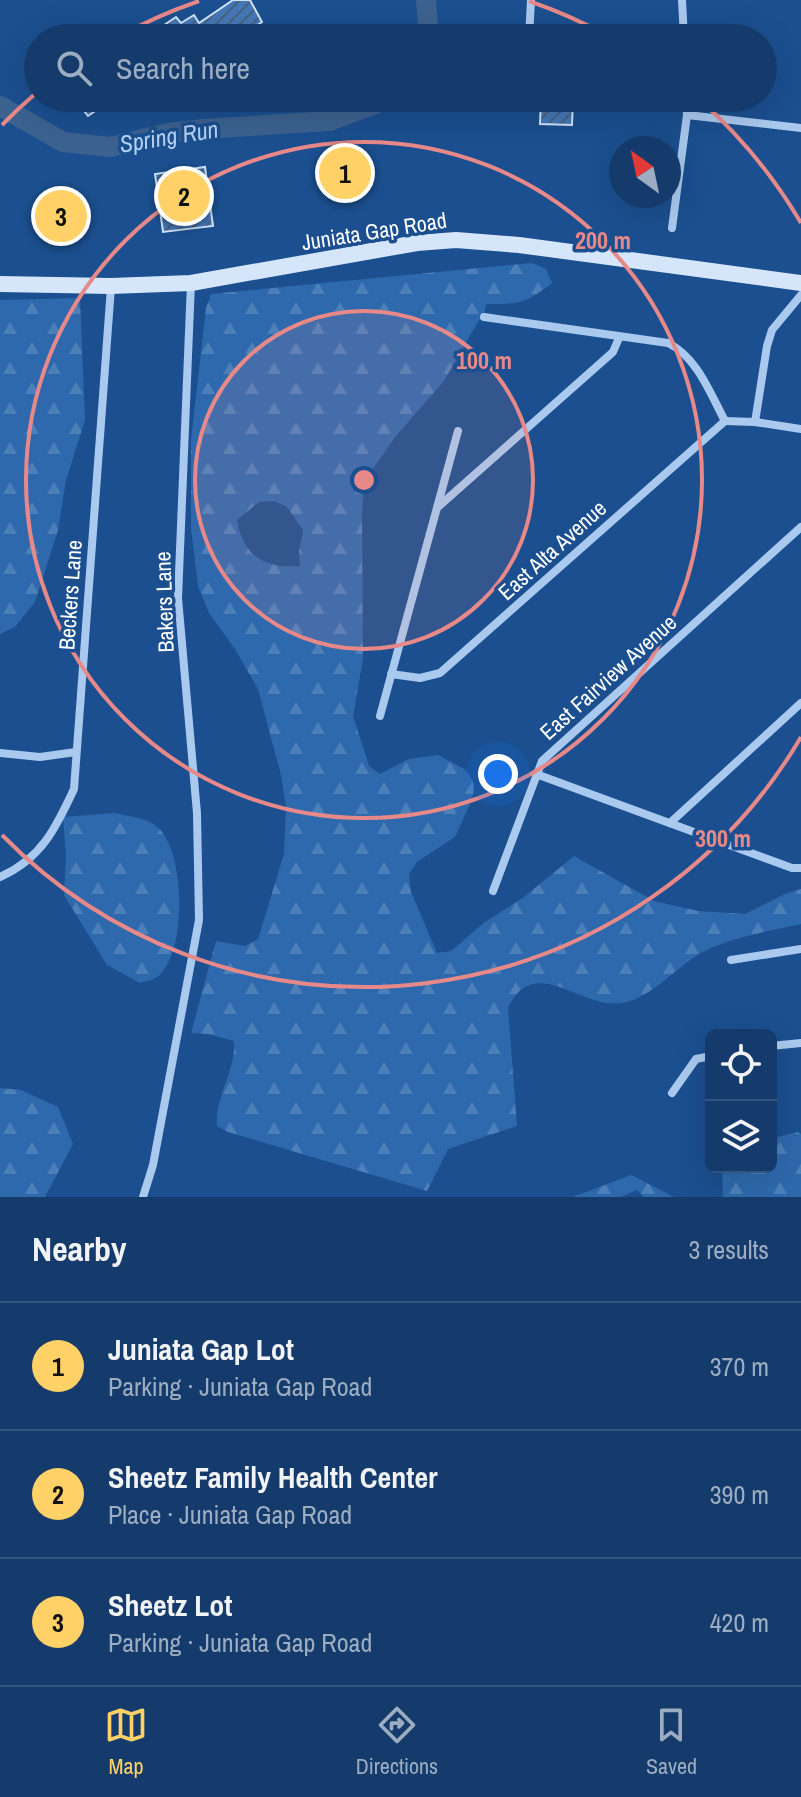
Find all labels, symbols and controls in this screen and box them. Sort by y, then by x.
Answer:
search box [24,24,777,112]
icon: search [52,46,96,90]
text: Search here [116,48,250,88]
water label: Spring Run [117,112,221,160]
north arrow [609,136,681,208]
pin: 1 [319,143,371,203]
pin: 2 [158,166,210,226]
pin: 3 [35,186,87,246]
street label: Juniata Gap Road [299,205,449,257]
text: 200 m [575,224,631,256]
text: 100 m [456,344,512,376]
centre of rings [350,466,378,494]
street label: East Alta Avenue [491,493,613,607]
street label: Beckers Lane [51,539,89,651]
street label: Bakers Lane [147,551,181,653]
street label: East Fairview Avenue [533,608,683,746]
your location [478,754,518,794]
text: 300 m [695,822,751,854]
map controls [705,1029,777,1173]
button: locate [705,1029,777,1101]
button: layers [705,1101,777,1173]
text: Nearby [32,1226,127,1272]
text: 3 results [688,1232,769,1267]
text: Juniata Gap Lot [108,1329,294,1369]
text: 1 [52,1349,64,1384]
text: 370 m [710,1349,769,1384]
text: Parking · Juniata Gap Road [108,1369,372,1404]
text: Sheetz Family Health Center [108,1457,438,1497]
text: 2 [52,1477,64,1512]
text: 390 m [710,1477,769,1512]
text: Place · Juniata Gap Road [108,1497,352,1532]
text: Sheetz Lot [108,1585,232,1625]
text: 3 [52,1605,64,1640]
text: 420 m [710,1605,769,1640]
text: Parking · Juniata Gap Road [108,1625,372,1660]
tab: Map [104,1703,148,1781]
tab: Directions [356,1703,438,1781]
tab: Saved [646,1703,697,1781]

